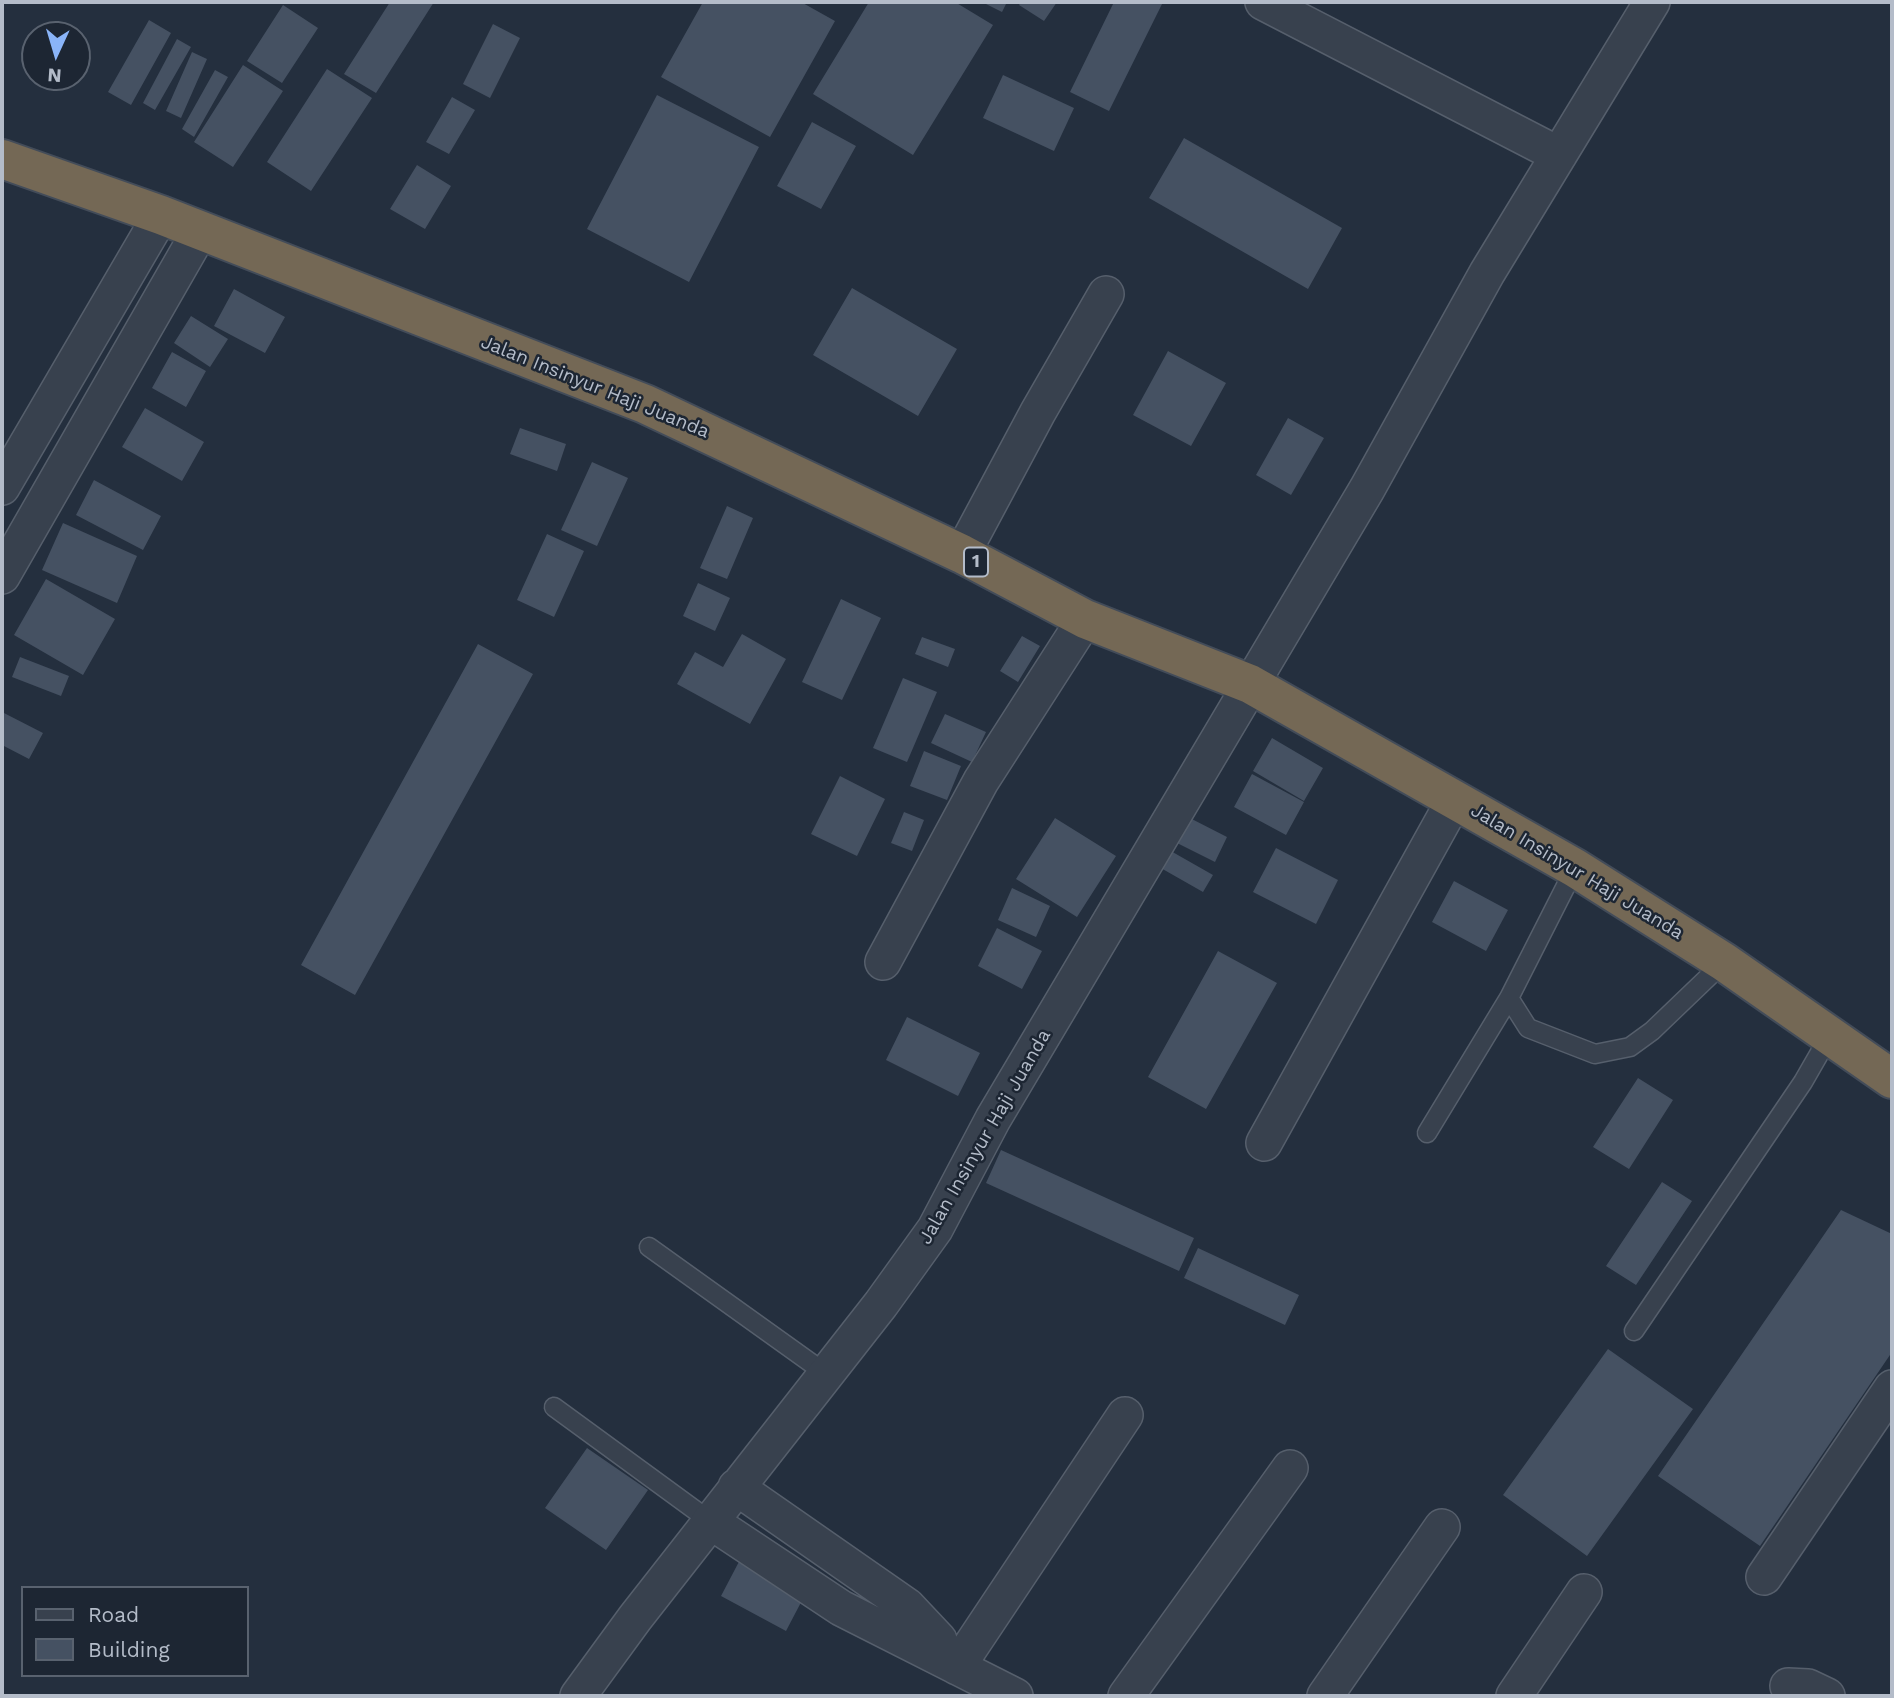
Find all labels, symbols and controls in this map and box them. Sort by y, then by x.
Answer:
north arrow [21,21,91,91]
text: N [47,63,62,87]
street label: Jalan Insinyur Haji Juanda [477,331,713,443]
road number: 1 [964,548,988,576]
street label: Jalan Insinyur Haji Juanda [1466,799,1688,945]
street label: Jalan Insinyur Haji Juanda [914,1026,1056,1248]
legend [21,1586,248,1677]
text: Road [88,1602,139,1627]
text: Building [88,1637,170,1662]

